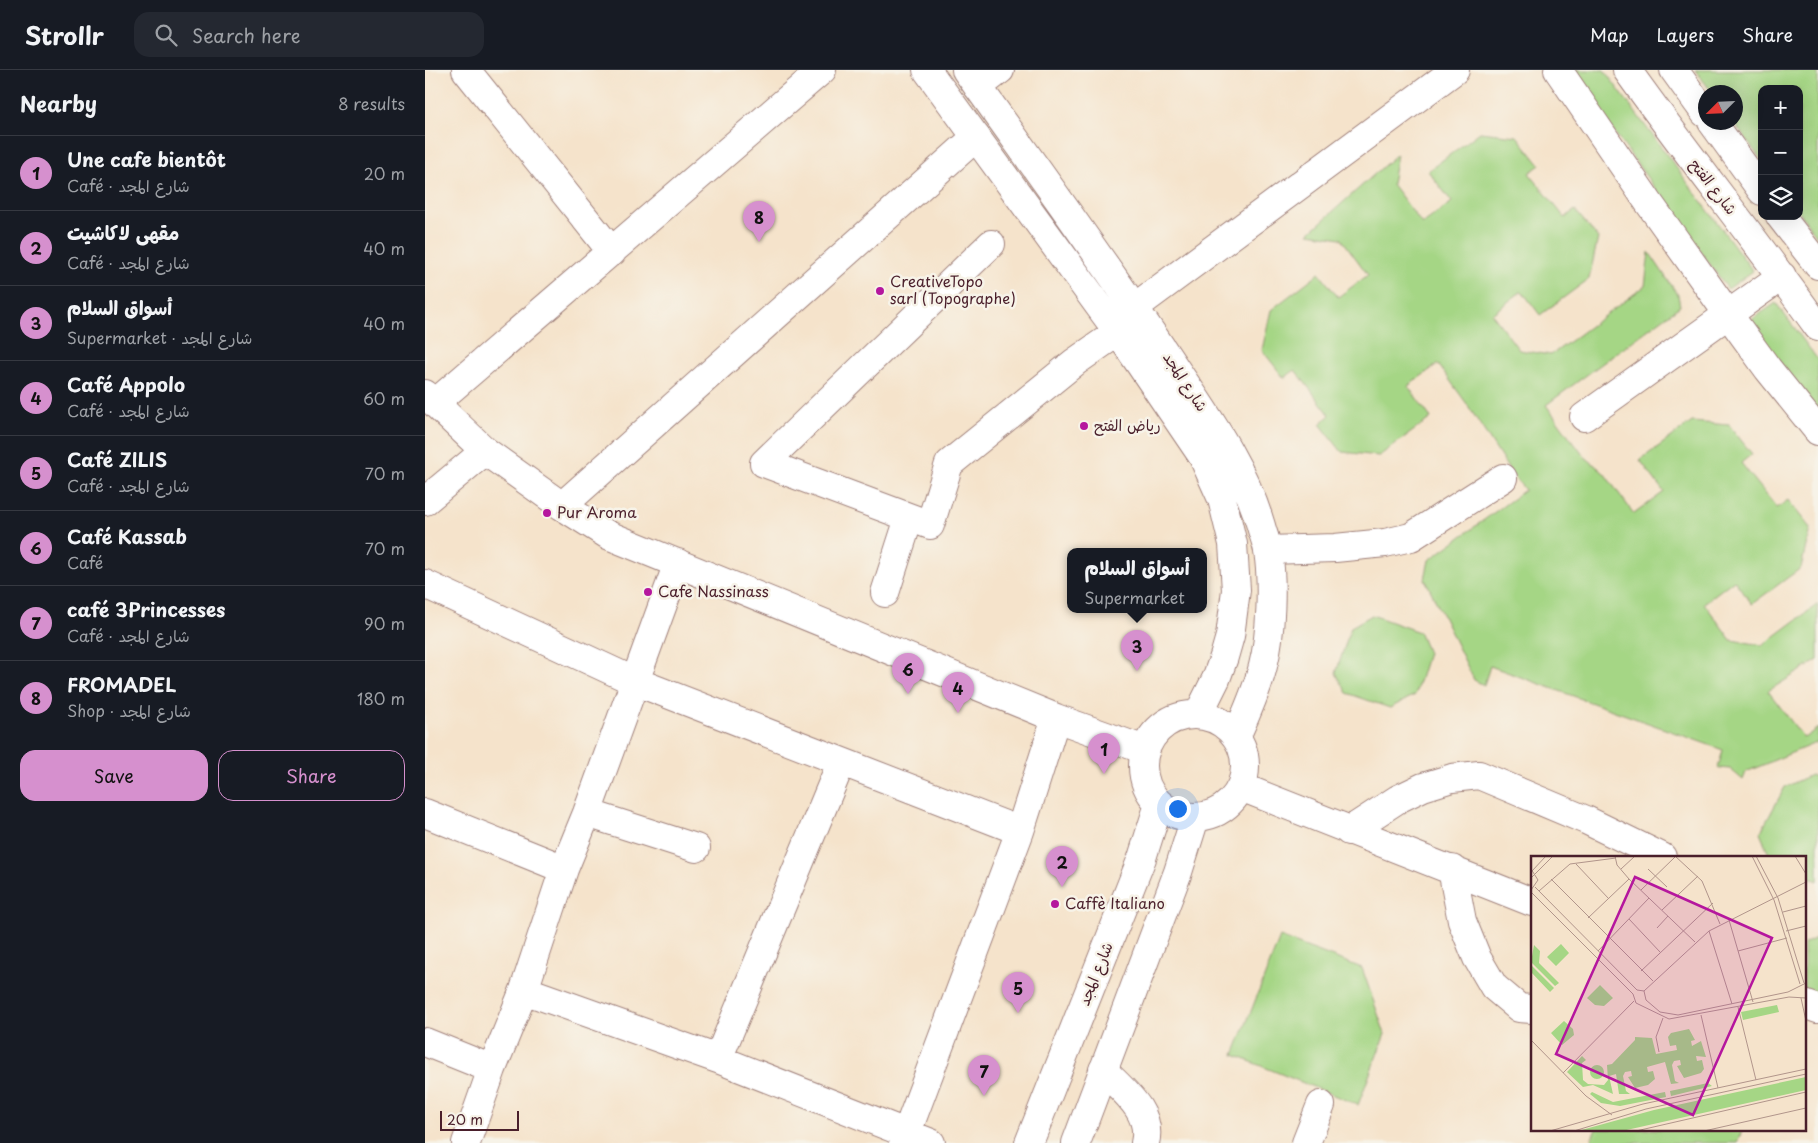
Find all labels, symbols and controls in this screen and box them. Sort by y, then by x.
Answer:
search box [134,12,484,57]
text: Strollr [25,17,104,53]
icon: search [152,21,180,49]
text: Search here [192,21,301,49]
text: Map [1590,21,1629,48]
text: Layers [1657,21,1714,48]
text: Share [1742,21,1793,48]
north arrow [1698,85,1743,130]
map controls [1758,85,1803,220]
button: + [1758,85,1803,130]
text: Nearby [20,87,97,119]
text: 8 results [338,91,405,115]
button: − [1758,130,1803,175]
text: Une cafe bientôt [67,145,226,173]
street label: شارع الفتح [1685,153,1743,219]
text: 1 [32,161,40,185]
text: 20 m [364,161,405,185]
text: Café · شارع المجد [67,173,190,197]
button: layers [1758,175,1803,220]
pin: 8 [743,201,775,242]
text: مقهى لاكاشيت [67,218,179,246]
text: 2 [30,236,42,260]
text: 40 m [363,236,405,260]
text: Café · شارع المجد [67,250,190,274]
place label: CreativeTopo sarl (Topographe) [890,269,1016,309]
marker: CreativeTopo sarl (Topographe) [874,285,886,297]
text: أسواق السلام [67,293,172,321]
text: 3 [31,311,41,335]
text: 40 m [363,311,405,335]
text: Supermarket · شارع المجد [67,325,252,349]
street label: شارع المجد [1158,347,1214,415]
text: Café Appolo [67,370,185,398]
text: 4 [31,386,41,410]
text: 60 m [363,386,405,410]
text: Café · شارع المجد [67,398,190,422]
place label: رياض الفتح [1094,413,1161,436]
marker: رياض الفتح [1078,420,1090,432]
text: Café ZILIS [67,445,167,473]
text: 5 [31,461,41,485]
text: 70 m [365,461,405,485]
text: Café · شارع المجد [67,473,190,497]
place label: Pur Aroma [557,500,637,523]
marker: Pur Aroma [541,507,553,519]
text: Café Kassab [67,522,187,550]
text: 6 [30,536,42,560]
text: 70 m [365,536,405,560]
popup [1067,548,1207,613]
text: Café [67,550,103,574]
text: أسواق السلام [1084,553,1190,581]
place label: Cafe Nassinass [658,579,769,602]
text: Supermarket [1084,585,1185,609]
marker: Cafe Nassinass [642,586,654,598]
text: café 3Princesses [67,595,226,623]
text: 7 [31,611,41,635]
text: 90 m [364,611,405,635]
text: Café · شارع المجد [67,623,190,647]
pin: 3 [1121,630,1153,671]
pin: 6 [892,653,924,694]
text: FROMADEL [67,670,176,698]
pin: 4 [942,672,974,713]
text: 8 [31,686,41,710]
text: 180 m [357,686,405,710]
text: Shop · شارع المجد [67,698,191,722]
pin: 1 [1088,733,1120,774]
button: Save [20,750,208,801]
button: Share [218,750,405,801]
your location [1165,796,1191,822]
pin: 2 [1046,846,1078,887]
inset map [1531,856,1805,1130]
place label: Caffè Italiano [1065,891,1165,914]
marker: Caffè Italiano [1049,898,1061,910]
street label: شارع المجد [1071,938,1118,1009]
pin: 5 [1002,972,1034,1013]
pin: 7 [968,1055,1000,1096]
scale bar [440,1108,519,1131]
text: 20 m [447,1109,483,1130]

